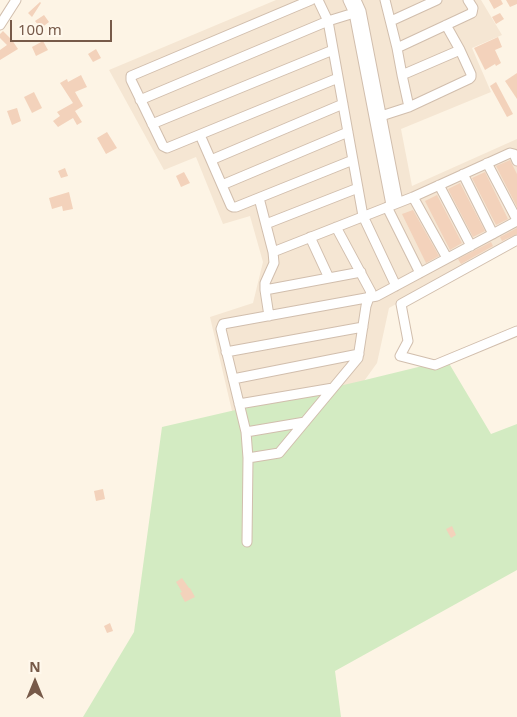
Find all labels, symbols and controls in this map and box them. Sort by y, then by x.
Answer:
scale bar [12,10,115,42]
text: 100 m [18,19,62,39]
north arrow [10,657,60,707]
text: N [29,657,41,676]

